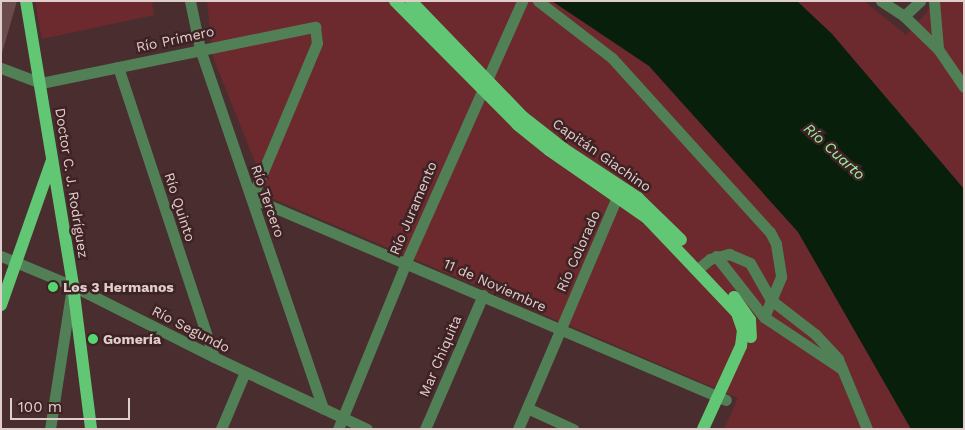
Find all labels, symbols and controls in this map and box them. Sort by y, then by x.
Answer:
street label: Río Primero [134,23,216,55]
street label: Doctor C. J. Rodríguez [52,106,92,260]
street label: Capitán Giachino [550,115,654,195]
water label: Río Cuarto [800,120,868,184]
street label: Río Juramento [386,159,440,257]
street label: Río Tercero [248,162,288,240]
street label: Río Quinto [161,170,199,244]
street label: Río Colorado [553,208,603,294]
street label: 11 de Noviembre [441,255,549,315]
place label: Los 3 Hermanos [63,279,174,295]
marker: Los 3 Hermanos [47,281,59,293]
street label: Río Segundo [149,302,233,356]
street label: Mar Chiquita [415,313,465,399]
place label: Gomería [103,331,161,347]
marker: Gomería [87,333,99,345]
scale bar [12,388,132,420]
text: 100 m [18,398,62,416]

